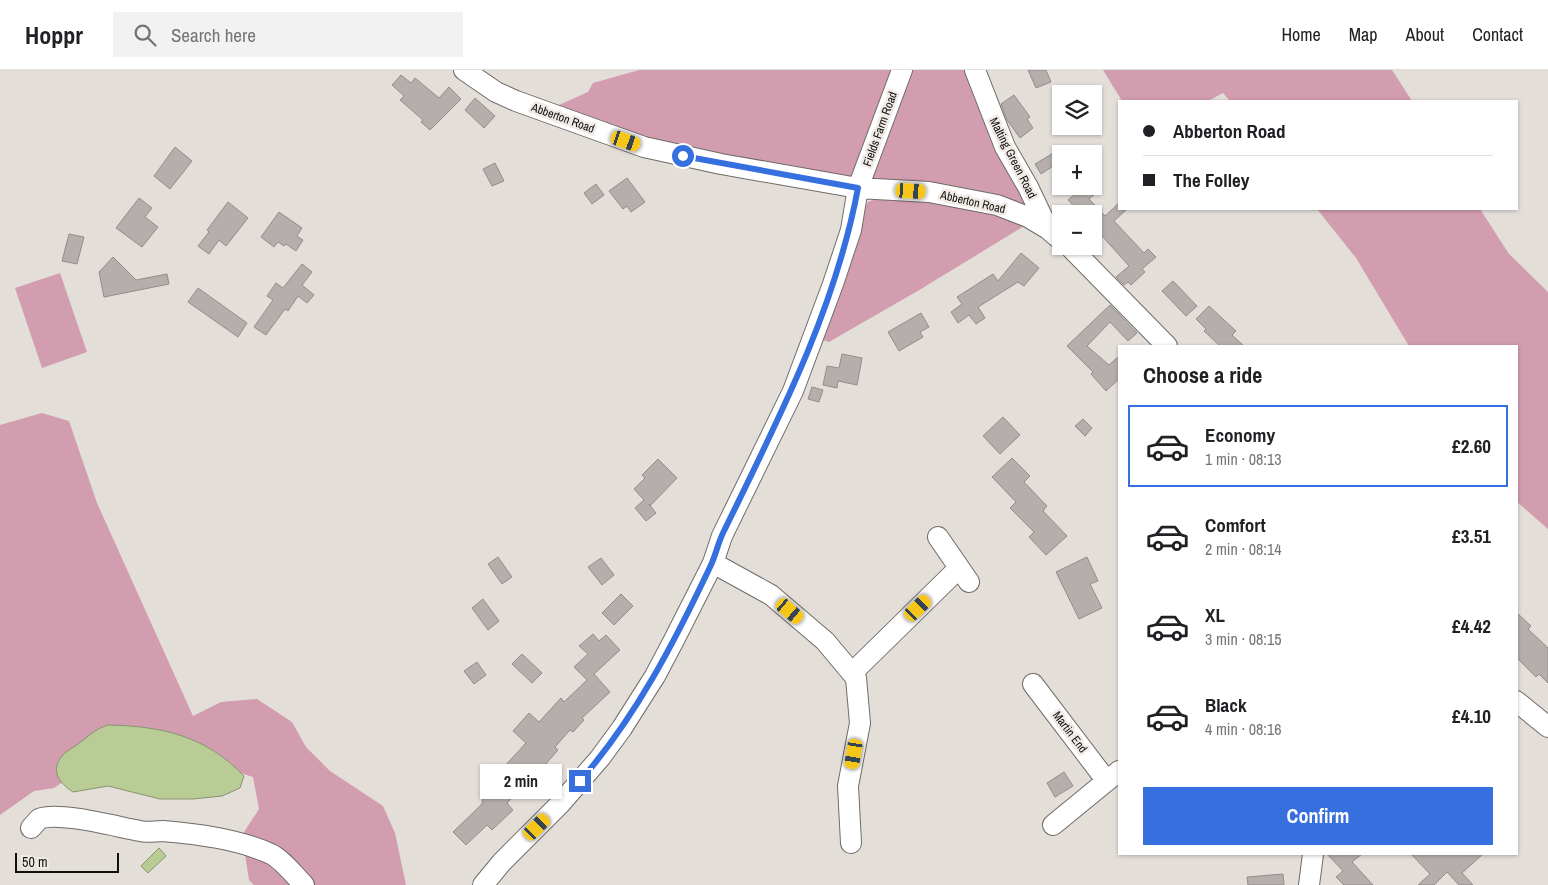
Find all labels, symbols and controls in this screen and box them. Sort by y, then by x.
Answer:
search box [113,12,463,57]
text: Hoppr [25,19,83,51]
icon: search [131,21,159,49]
text: Search here [171,22,256,48]
text: Home [1281,22,1321,47]
text: Map [1349,22,1378,47]
text: About [1406,22,1444,47]
text: Contact [1472,22,1523,47]
map controls [1052,85,1102,255]
button: layers [1052,85,1102,135]
street label: Fields Farm Road [859,89,901,169]
street label: Abberton Road [528,99,597,137]
street label: Malting Green Road [986,115,1040,201]
text: Abberton Road [1173,118,1286,144]
car [609,129,642,153]
route start [672,145,694,167]
button: + [1052,145,1102,195]
text: The Folley [1173,167,1249,193]
car [895,183,926,199]
street label: Abberton Road [938,187,1007,217]
button: − [1052,205,1102,255]
text: Choose a ride [1143,360,1262,390]
text: Economy [1205,422,1275,448]
icon: car [1145,424,1190,469]
text: £2.60 [1452,433,1491,459]
text: 1 min · 08:13 [1205,448,1282,470]
text: Comfort [1205,512,1266,538]
icon: car [1145,514,1190,559]
text: £3.51 [1452,523,1491,549]
text: 2 min · 08:14 [1205,538,1282,560]
car [901,592,934,624]
car [773,596,806,626]
text: XL [1205,602,1225,628]
icon: car [1145,604,1190,649]
text: £4.42 [1452,613,1491,639]
text: 3 min · 08:15 [1205,628,1282,650]
text: Black [1205,692,1247,718]
icon: car [1145,694,1190,739]
text: £4.10 [1452,703,1491,729]
street label: Martin End [1049,708,1091,756]
text: 4 min · 08:16 [1205,718,1282,740]
car [844,738,863,770]
callout: 2 min [480,764,562,798]
text: 2 min [504,770,538,792]
route end [569,770,591,792]
button: Confirm [1143,787,1493,845]
car [521,811,552,843]
scale bar [15,850,119,873]
text: 50 m [22,853,48,871]

